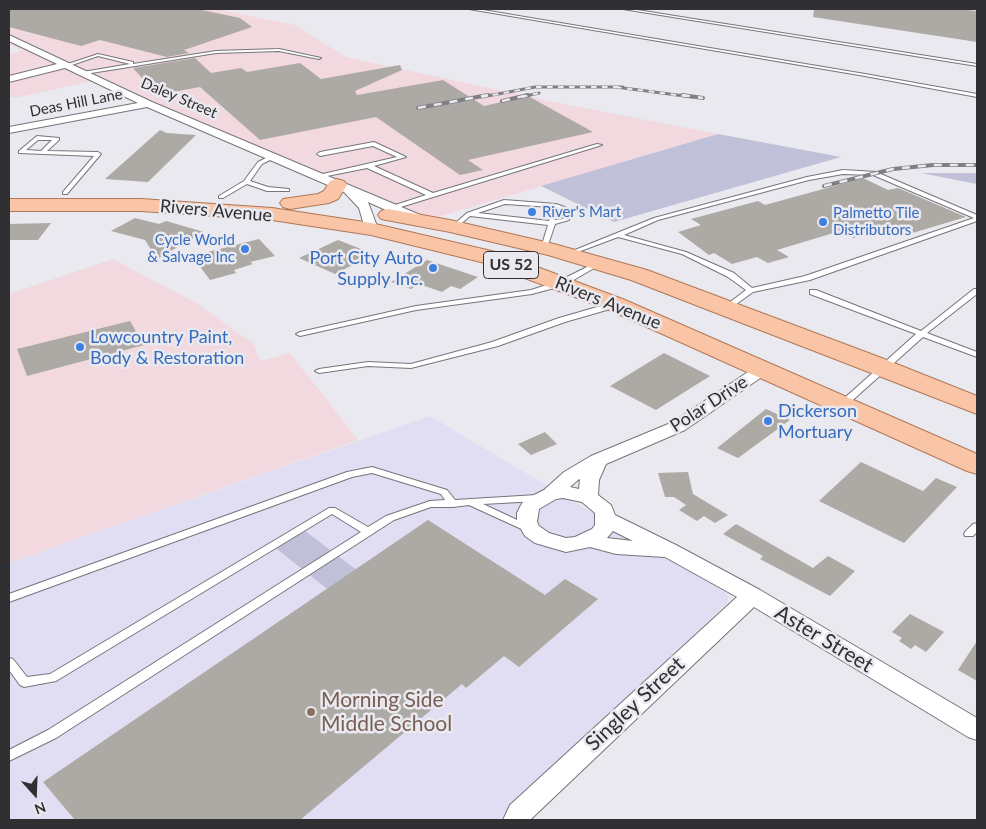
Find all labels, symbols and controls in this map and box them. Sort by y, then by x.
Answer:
street label: Daley Street [138,74,220,122]
street label: Deas Hill Lane [28,85,124,121]
street label: Rivers Avenue [159,195,273,227]
place label: River's Mart [542,203,621,221]
place label: Palmetto Tile Distributors [833,204,919,239]
marker: River's Mart [526,206,538,218]
marker: Palmetto Tile Distributors [817,216,829,228]
place label: Cycle World & Salvage Inc [147,231,235,266]
marker: Cycle World & Salvage Inc [239,243,251,255]
place label: Port City Auto Supply Inc. [310,247,423,290]
road number: US 52 [484,252,538,278]
marker: Port City Auto Supply Inc. [427,262,439,274]
street label: Rivers Avenue [552,272,664,334]
place label: Lowcountry Paint, Body & Restoration [90,326,244,368]
marker: Lowcountry Paint, Body & Restoration [74,341,86,353]
street label: Polar Drive [666,371,752,437]
place label: Dickerson Mortuary [778,400,857,442]
marker: Dickerson Mortuary [762,415,774,427]
street label: Aster Street [770,600,878,678]
street label: Singley Street [580,652,690,756]
place label: Morning Side Middle School [321,687,452,737]
marker: Morning Side Middle School [305,706,317,718]
north arrow [10,769,60,819]
text: N [32,799,48,818]

